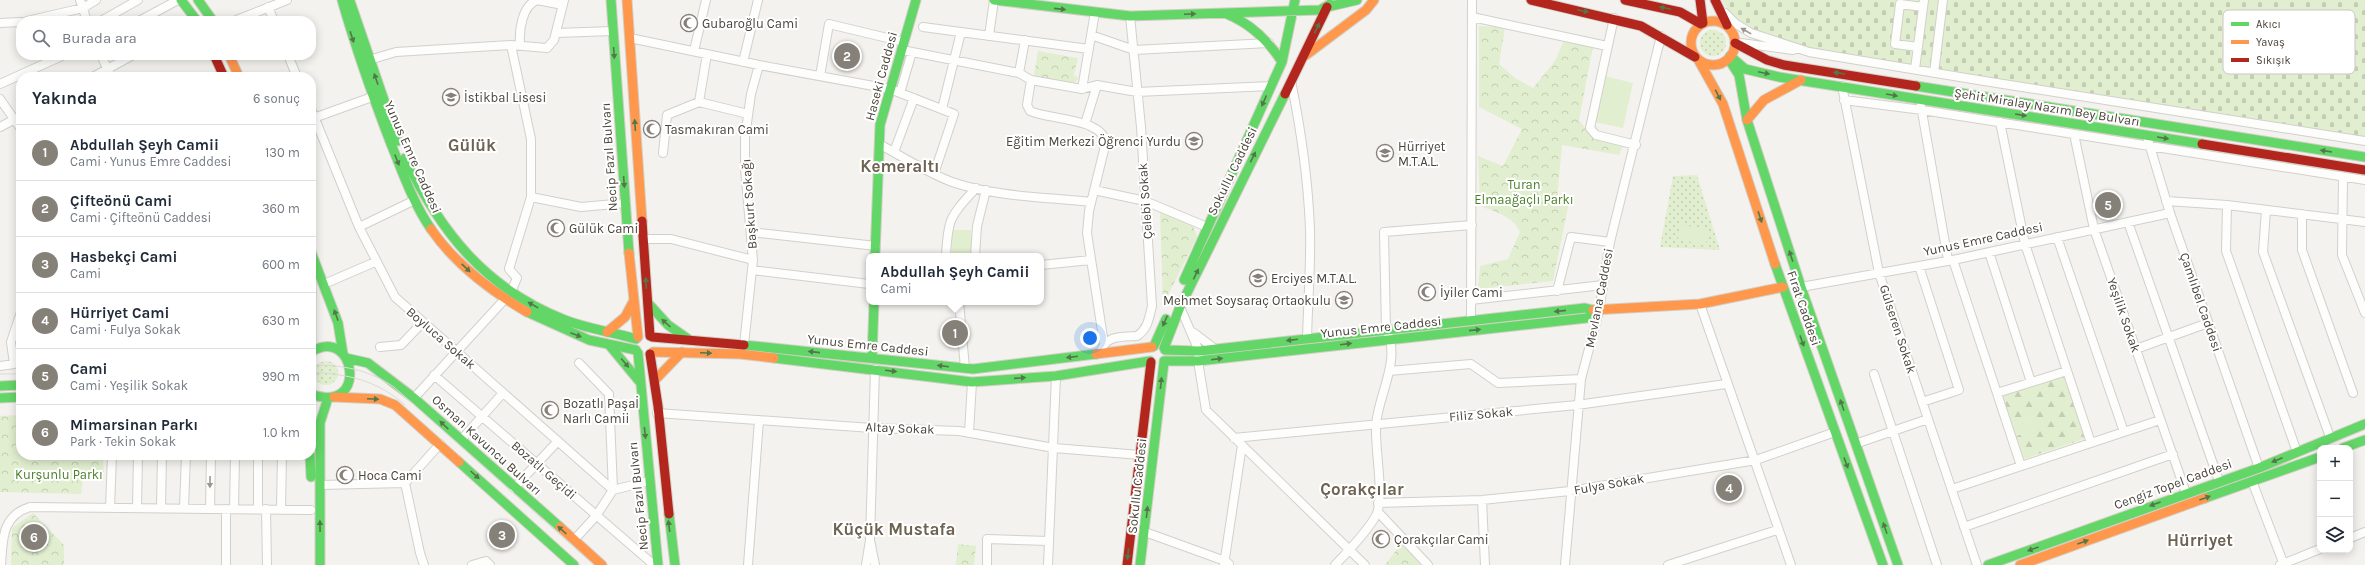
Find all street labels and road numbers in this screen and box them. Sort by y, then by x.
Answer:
street label: Haseki Caddesi [862,30,900,122]
street label: Şehit Miralay Nazım Bey Bulvarı [1953,85,2141,129]
street label: Yunus Emre Caddesi [381,98,445,216]
street label: Necip Fazıl Bulvarı [598,102,620,212]
street label: Sokullu Caddesi [1204,124,1260,218]
street label: Başkurt Sokağı [738,158,760,250]
street label: Çelebi Sokak [1135,162,1155,240]
street label: Yunus Emre Caddesi [1922,219,2044,259]
street label: Mevlana Caddesi [1582,247,1616,349]
street label: Çamlıbel Caddesi [2177,250,2225,354]
street label: Fırat Caddesi [1784,268,1824,348]
street label: Yeşilik Sokak [2104,276,2144,354]
street label: Gülseren Sokak [1877,283,1919,375]
street label: Boyluca Sokak [403,304,479,372]
street label: Yunus Emre Caddesi [1320,313,1442,341]
street label: Yunus Emre Caddesi [807,331,929,359]
street label: Osman Kavuncu Bulvarı [429,392,545,498]
street label: Filiz Sokak [1448,404,1514,424]
street label: Altay Sokak [865,419,935,437]
street label: Sokullu Caddesi [1125,437,1149,535]
street label: Bozatlı Geçidi [508,438,580,502]
street label: Necip Fazıl Bulvarı [625,441,651,551]
street label: Cengiz Topel Caddesi [2112,456,2234,512]
street label: Fulya Sokak [1573,470,1645,498]

